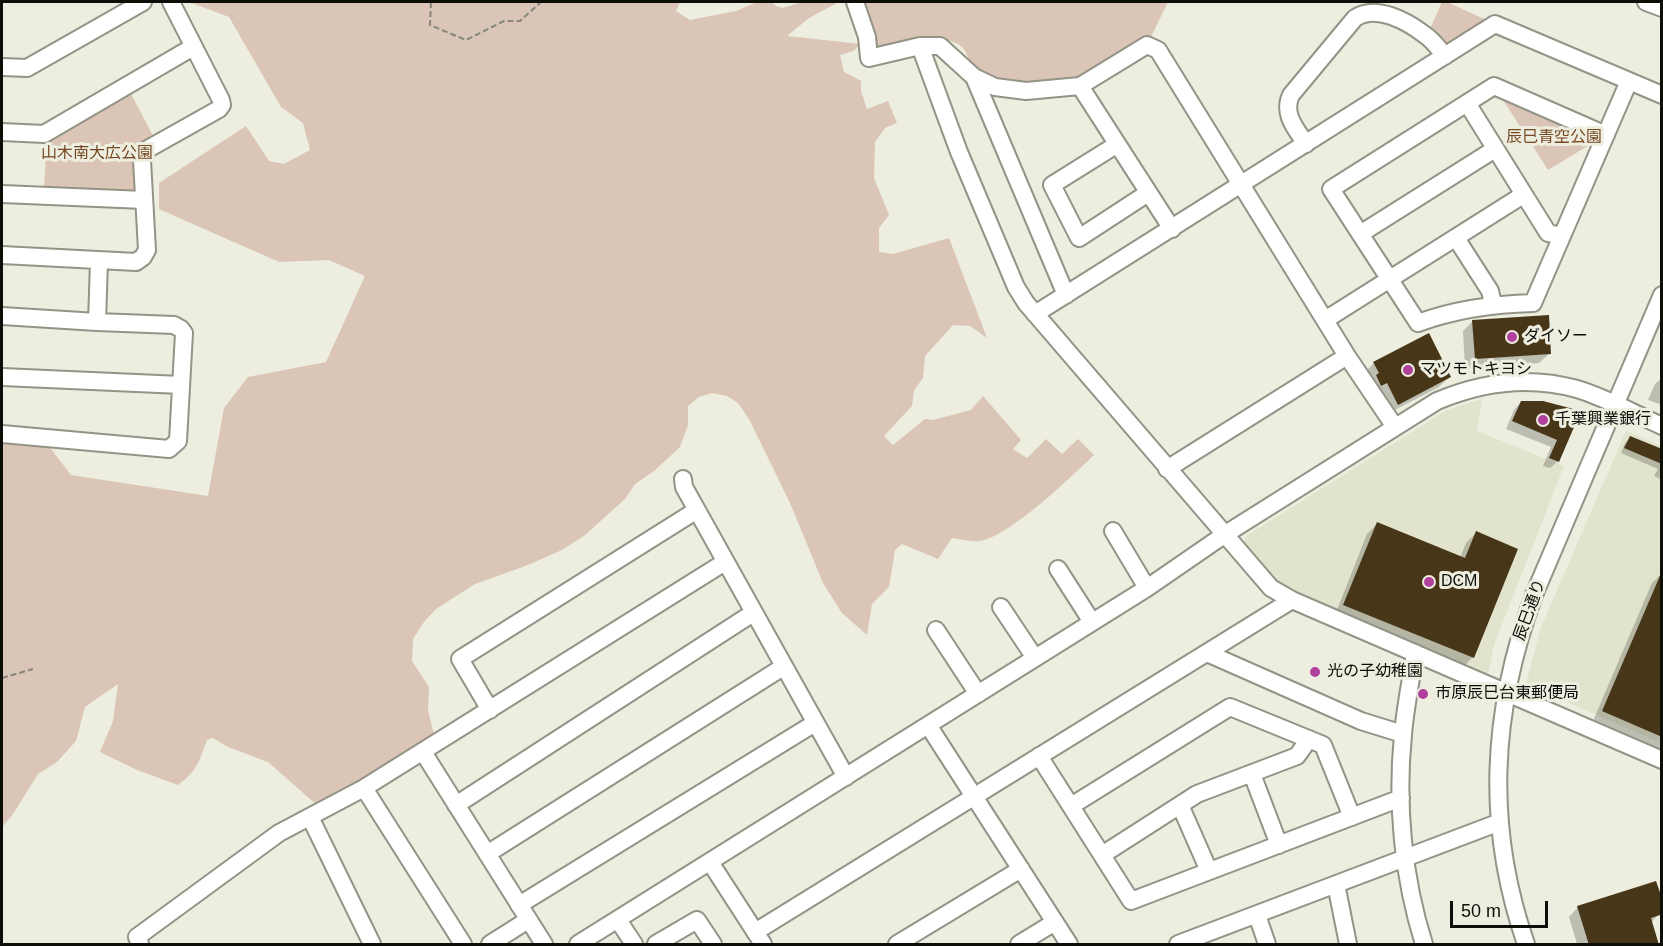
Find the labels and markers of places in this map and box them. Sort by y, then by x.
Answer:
place label: ダイソー [1524,327,1588,347]
marker: ダイソー [1505,330,1519,344]
place label: マツモトキヨシ [1420,360,1532,380]
marker: マツモトキヨシ [1401,363,1415,377]
place label: 千葉興業銀行 [1555,410,1651,430]
marker: 千葉興業銀行 [1536,413,1550,427]
place label: DCM [1441,572,1477,592]
marker: DCM [1422,575,1436,589]
place label: 光の子幼稚園 [1327,662,1423,682]
marker: 光の子幼稚園 [1308,665,1322,679]
place label: 市原辰巳台東郵便局 [1435,684,1579,704]
marker: 市原辰巳台東郵便局 [1416,687,1430,701]

